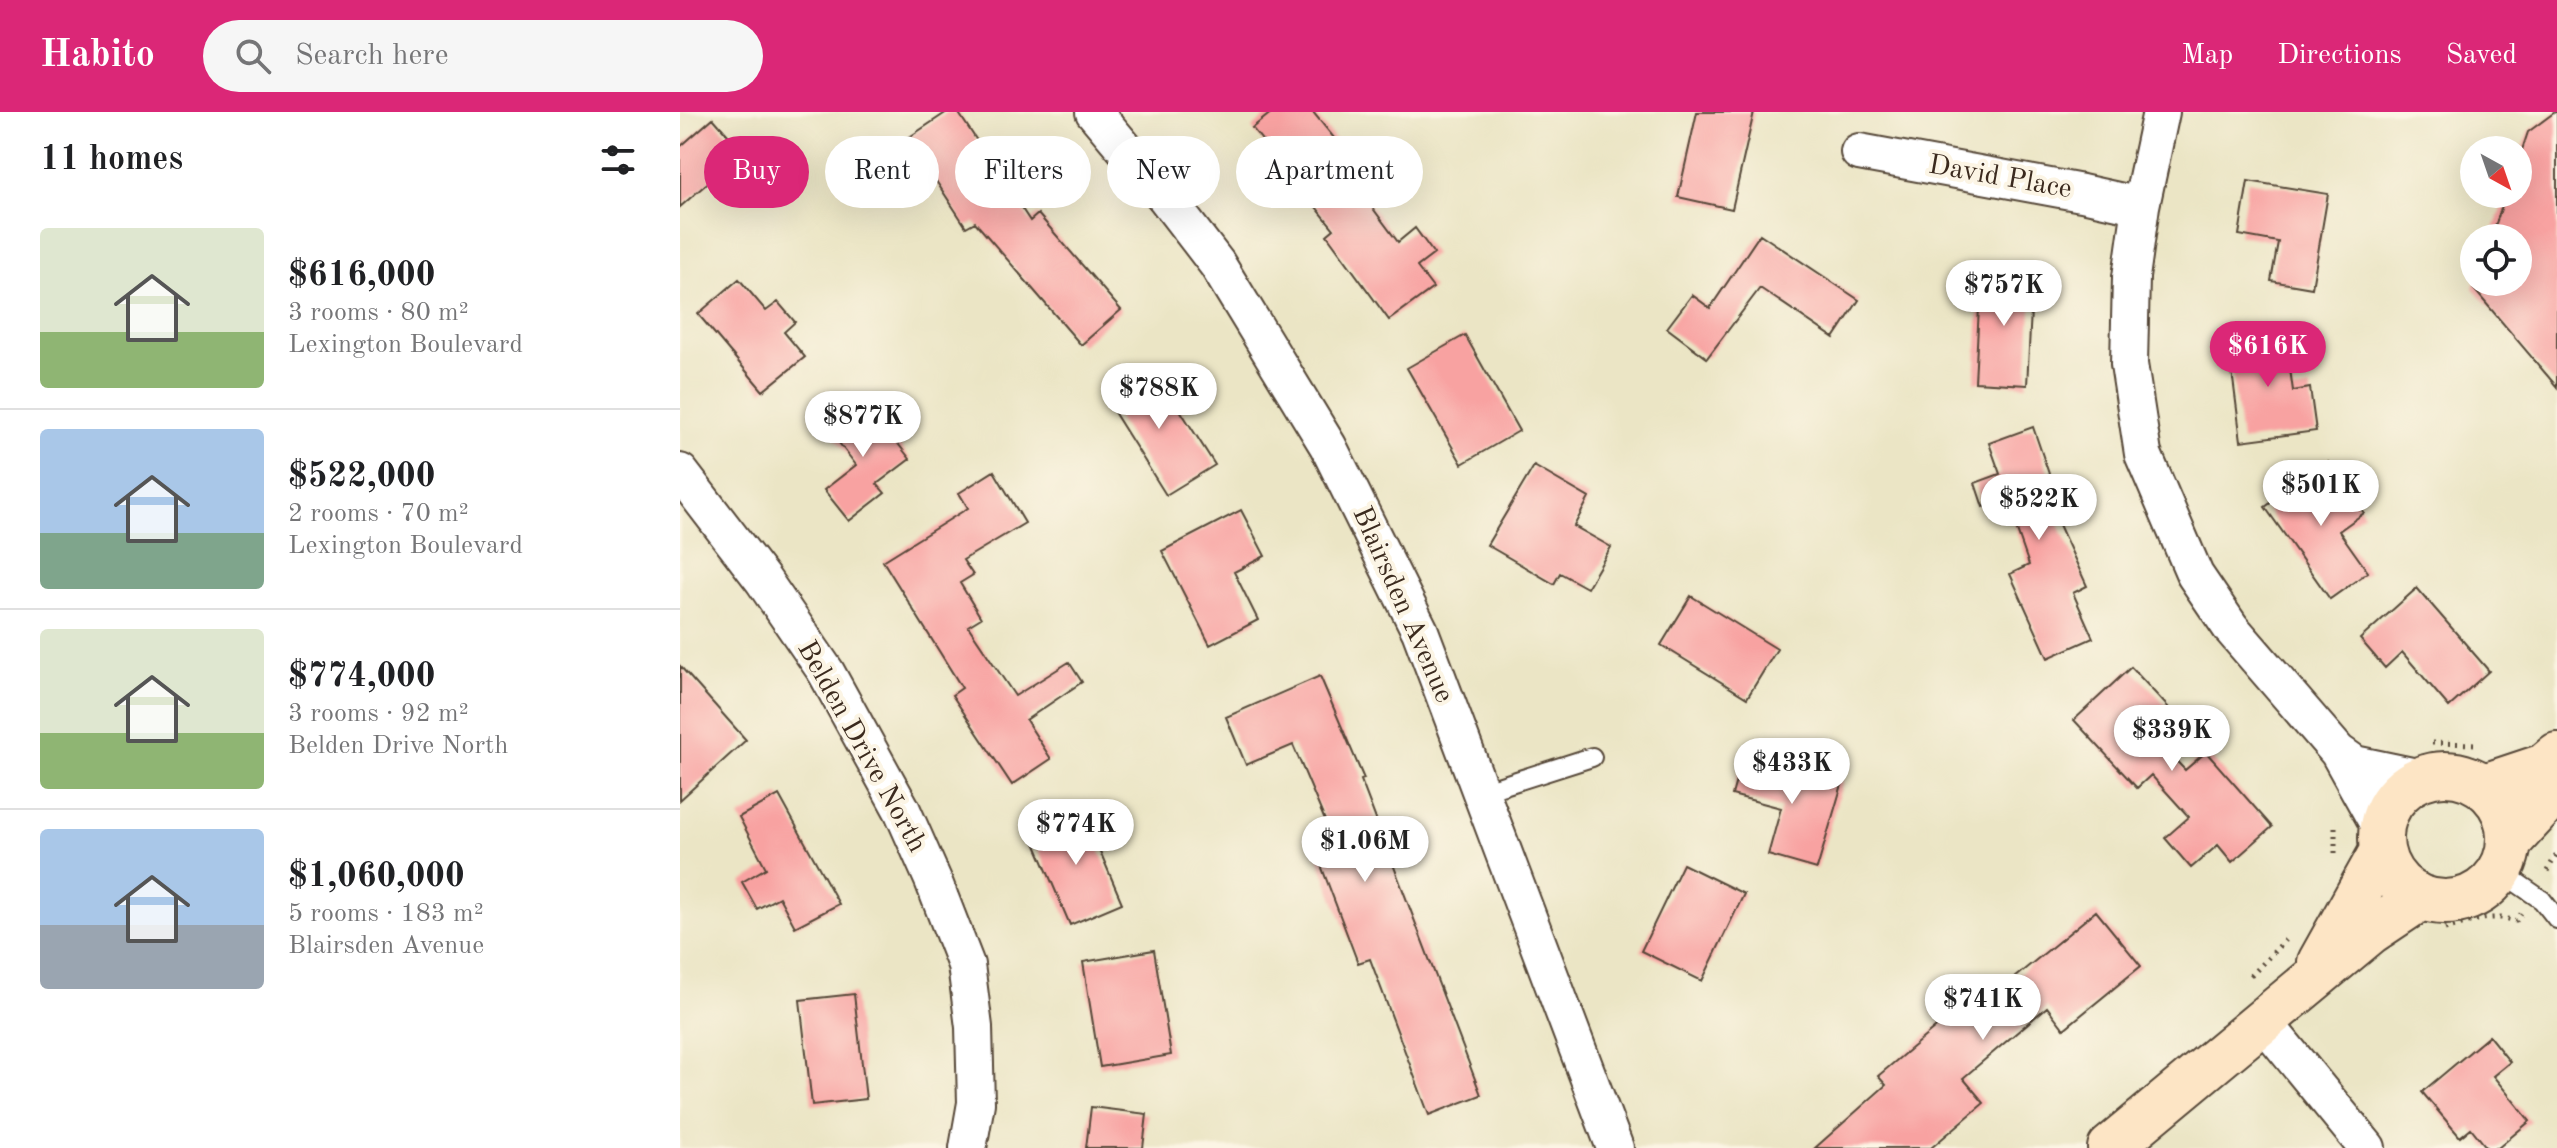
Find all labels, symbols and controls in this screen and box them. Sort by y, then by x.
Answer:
search box [203,20,763,92]
icon: search [231,34,275,78]
text: Habito [40,37,155,75]
text: Search here [295,41,448,71]
text: Map [2181,42,2233,70]
text: Directions [2277,42,2402,70]
text: Saved [2446,42,2517,70]
chip: Buy [704,136,809,208]
chip: Rent [825,136,939,208]
chip: Filters [955,136,1091,208]
chip: New [1107,136,1220,208]
chip: Apartment [1236,136,1423,208]
north arrow [2460,136,2532,208]
map controls [2460,136,2532,296]
icon: filters [596,138,640,182]
text: 11 homes [40,143,183,177]
street label: David Place [1926,152,2074,204]
button: locate [2460,224,2532,296]
text: $616,000 [288,259,436,293]
icon: home [104,260,200,356]
pin: $757K [1948,260,2060,328]
text: $757K [1964,273,2044,299]
text: 3 rooms · 80 m² [288,300,469,326]
pin: $616K [2212,321,2324,389]
text: Lexington Boulevard [288,332,523,358]
text: $616K [2228,334,2308,360]
pin: $788K [1103,363,1215,431]
text: $788K [1119,376,1199,402]
pin: $877K [807,391,919,459]
text: $877K [823,404,903,430]
text: $522,000 [288,460,436,494]
pin: $501K [2265,460,2377,528]
icon: home [104,461,200,557]
text: $501K [2281,473,2361,499]
pin: $522K [1983,474,2095,542]
text: $522K [1999,487,2079,513]
text: 2 rooms · 70 m² [288,501,469,527]
street label: Blairsden Avenue [1346,503,1458,707]
text: Lexington Boulevard [288,533,523,559]
street label: Belden Drive North [791,636,931,858]
text: $774,000 [288,660,436,694]
icon: home [104,661,200,757]
text: 3 rooms · 92 m² [288,701,469,727]
pin: $339K [2116,705,2228,773]
text: $339K [2132,718,2212,744]
text: Belden Drive North [288,733,508,759]
pin: $433K [1736,738,1848,806]
text: $433K [1752,751,1832,777]
pin: $774K [1020,799,1132,867]
text: $774K [1036,812,1116,838]
pin: $1.06M [1300,816,1430,884]
text: $1.06M [1320,829,1410,855]
text: $1,060,000 [288,860,465,894]
icon: home [104,861,200,957]
text: 5 rooms · 183 m² [288,901,484,927]
text: Blairsden Avenue [288,933,484,959]
pin: $741K [1927,974,2039,1042]
text: $741K [1943,987,2023,1013]

